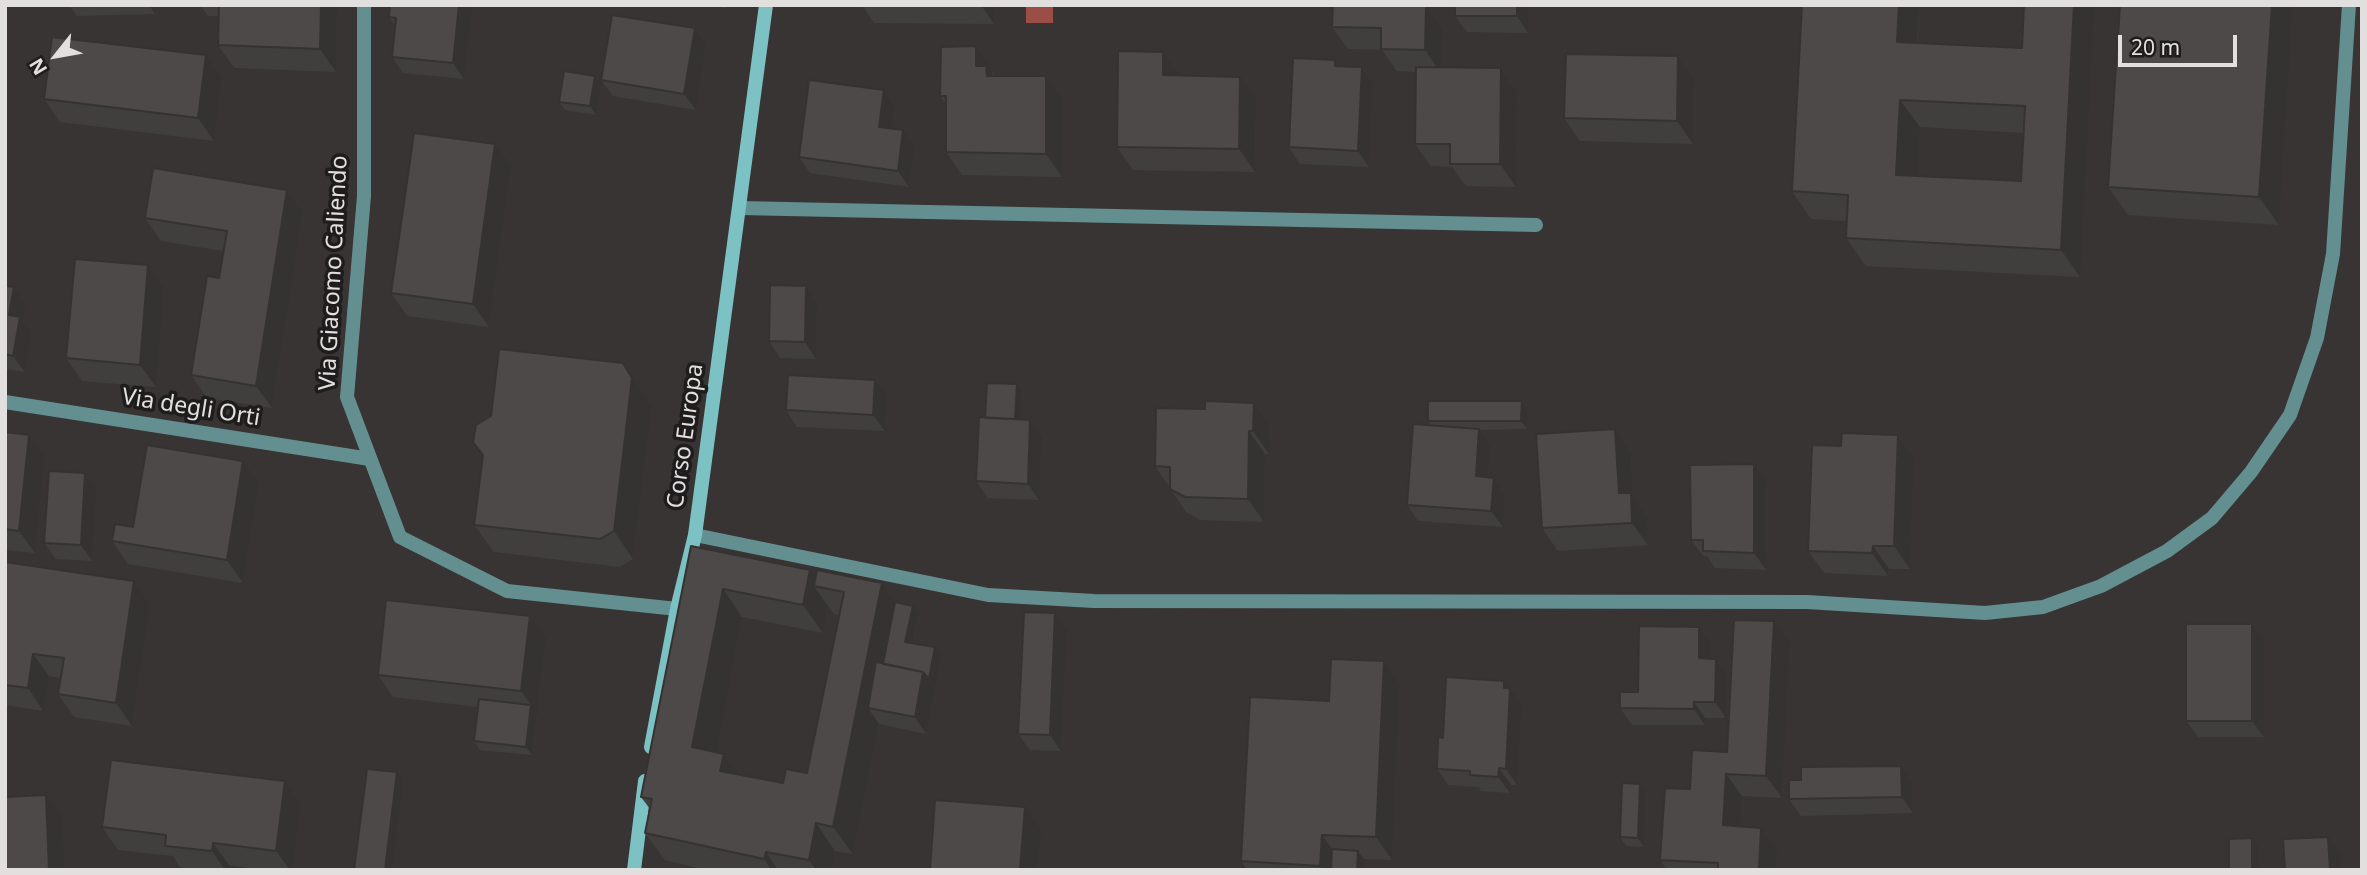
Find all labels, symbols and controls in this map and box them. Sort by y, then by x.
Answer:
north arrow [21,21,91,91]
scale bar [2122,21,2241,65]
text: 20 m [2131,33,2180,61]
text: N [23,54,53,80]
street label: Via Giacomo Caliendo [314,155,354,391]
street label: Corso Europa [662,362,710,510]
street label: Via degli Orti [120,383,262,433]

